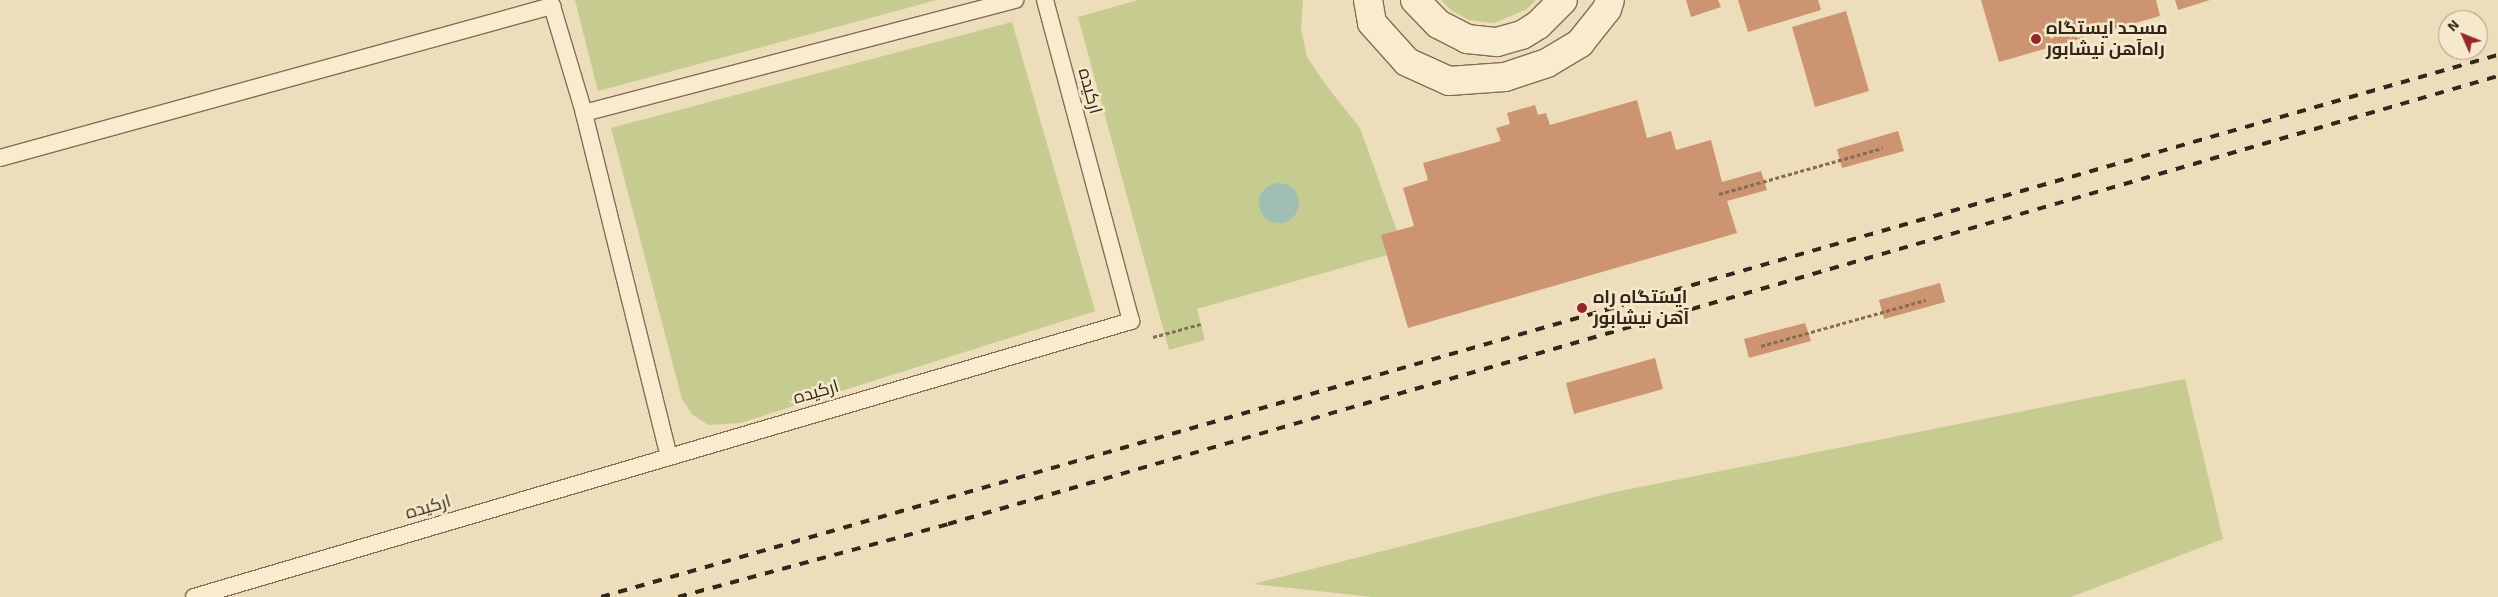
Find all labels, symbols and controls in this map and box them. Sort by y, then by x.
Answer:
north arrow [2438,10,2488,60]
text: N [2440,13,2466,38]
place label: مسحد ایستگاه راه‌آهن نیشابور [2046,18,2168,60]
marker: مسحد ایستگاه راه‌آهن نیشابور [2030,33,2042,45]
street label: ارکیده [1074,66,1106,116]
place label: ایستگاه راه‌ آهن نیشابور [1593,287,1689,330]
marker: ایستگاه راه‌ آهن نیشابور [1575,301,1589,315]
street label: ارکیده [791,375,841,409]
street label: ارکیده [403,490,453,524]

